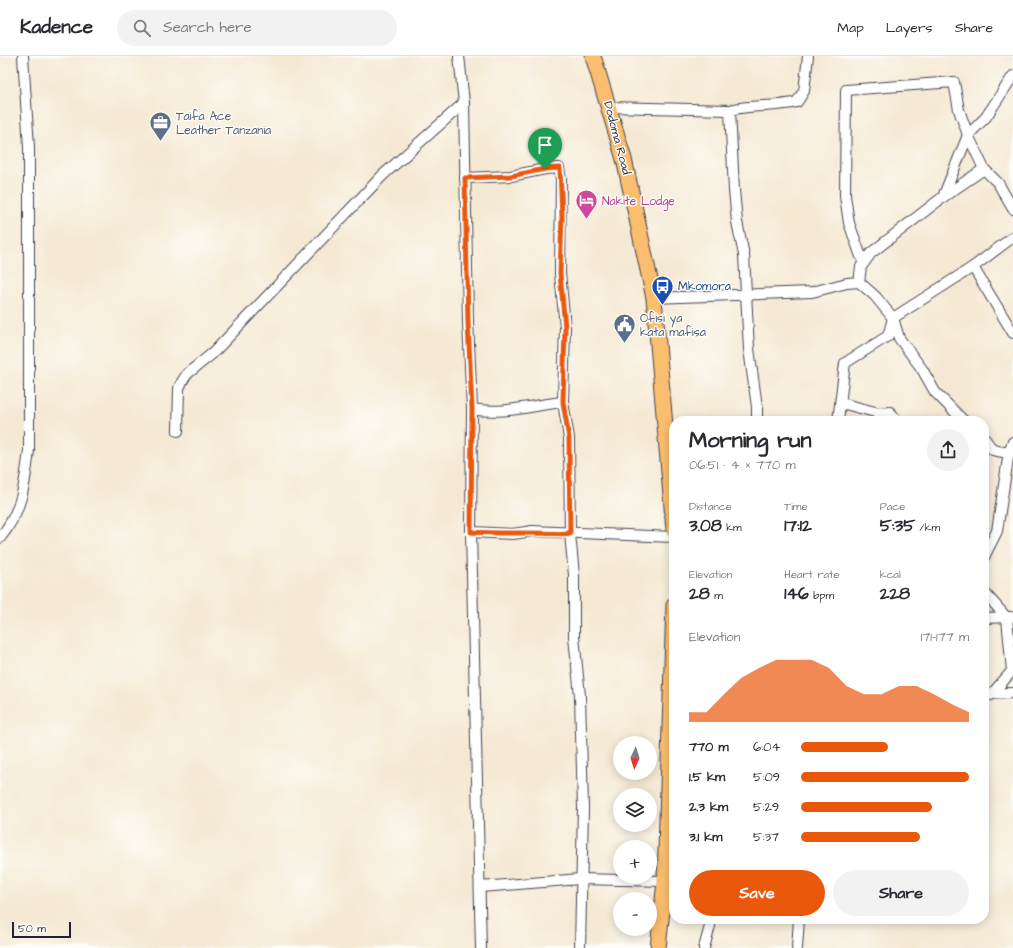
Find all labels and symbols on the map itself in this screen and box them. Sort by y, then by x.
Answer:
street label: Dodoma Road [599,99,635,177]
place label: Taifa Ace Leather Tanzania [176,108,271,139]
office icon: Taifa Ace Leather Tanzania [148,110,174,143]
pin [528,128,562,169]
hotel icon: Nakite Lodge [573,188,599,221]
place label: Nakite Lodge [602,193,675,211]
bus stop icon: Mkomora [649,273,675,306]
place label: Mkomora [678,278,731,295]
place label: Ofisi ya kata mafisa [640,310,706,341]
public building icon: Ofisi ya kata mafisa [611,312,637,345]
north arrow [613,736,657,780]
scale bar [12,920,71,939]

